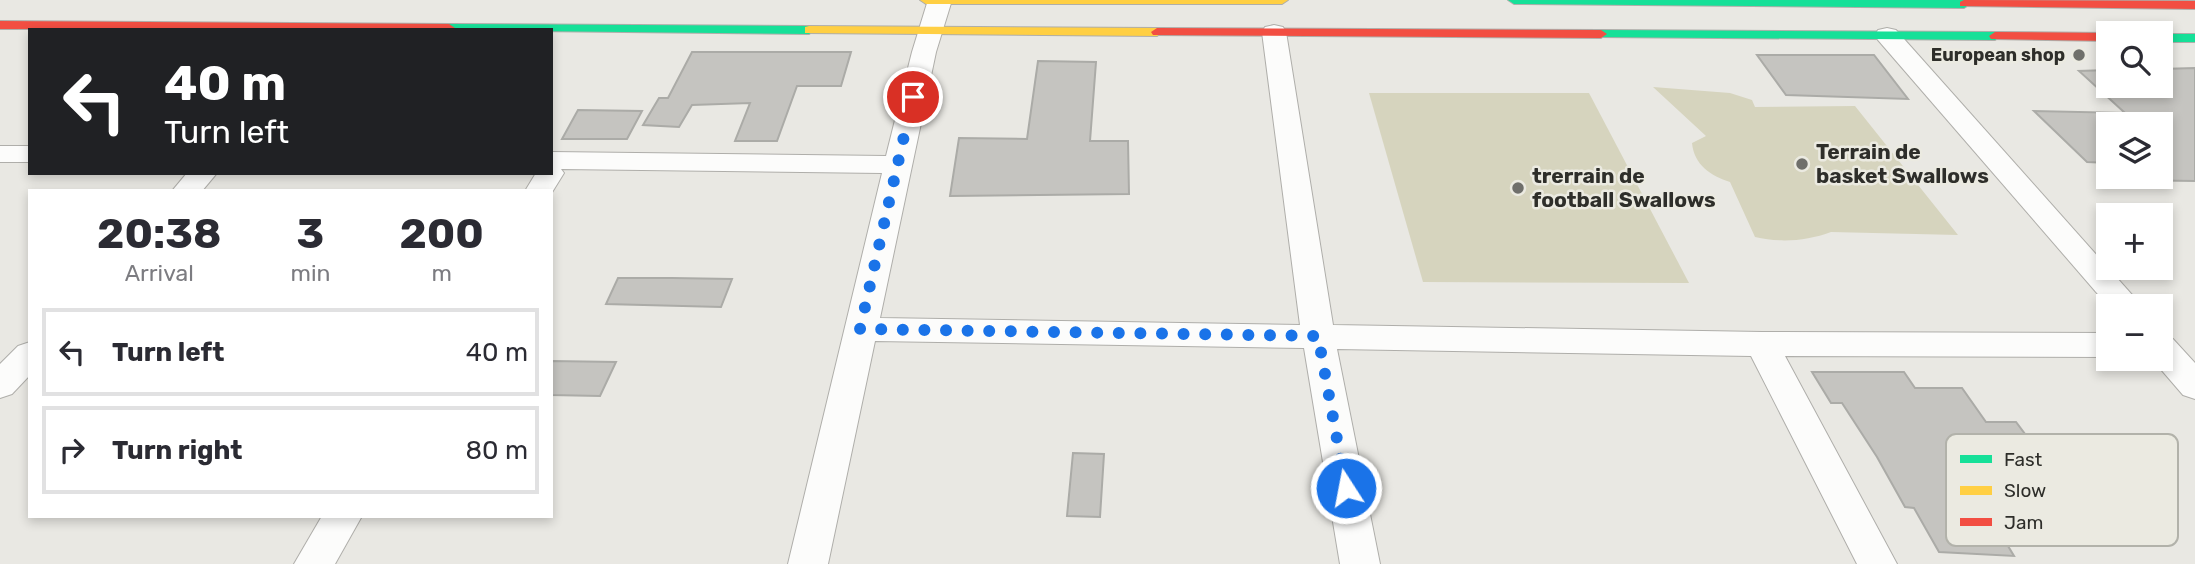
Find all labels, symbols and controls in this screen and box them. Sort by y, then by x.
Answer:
map controls [2096,21,2173,371]
button: search [2096,21,2173,98]
place label: European shop [1931,44,2065,66]
marker: European shop [2071,47,2087,63]
text: 40 m [164,54,286,112]
icon: left [49,56,140,147]
pin [883,67,943,127]
icon: arrive [894,78,932,116]
button: layers [2096,112,2173,189]
text: Turn left [164,113,289,151]
place label: Terrain de basket Swallows [1816,139,1989,188]
marker: Terrain de basket Swallows [1794,156,1810,172]
place label: trerrain de football Swallows [1532,163,1716,212]
marker: trerrain de football Swallows [1510,180,1526,196]
button: + [2096,203,2173,280]
text: 20:38 [97,209,221,259]
text: 3 [297,209,324,259]
text: 200 [399,209,484,259]
text: Arrival [125,259,194,287]
text: min [290,259,330,287]
text: m [431,259,452,287]
button: − [2096,294,2173,371]
icon: left [53,333,91,371]
text: Turn left [112,337,224,368]
text: 40 m [466,337,528,368]
icon: right [53,431,91,469]
legend [1946,434,2178,546]
text: Turn right [112,435,242,466]
text: 80 m [465,435,528,466]
text: Fast [2004,448,2043,471]
position arrow [1309,451,1383,525]
text: Slow [2004,479,2046,502]
text: Jam [2004,511,2043,534]

